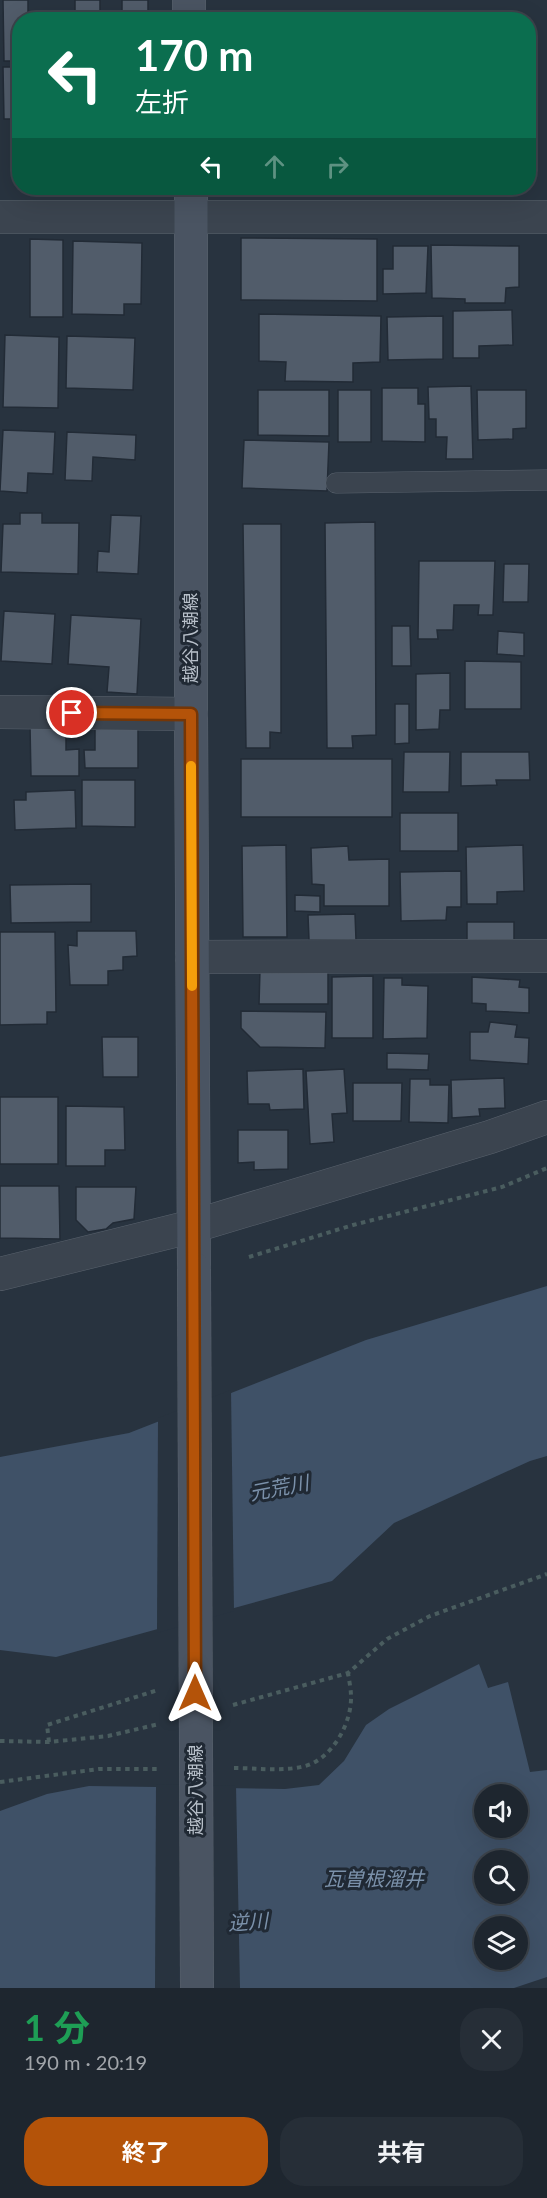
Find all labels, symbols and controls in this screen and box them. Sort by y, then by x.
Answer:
text: 170 m [135,30,253,80]
icon: left [36,36,114,114]
text: 左折 [135,85,189,118]
icon: left [195,150,228,183]
icon: ahead [258,150,291,183]
icon: right [321,150,354,183]
street label: 越谷八潮線 [179,593,201,683]
pin [46,687,97,738]
icon: arrive [55,696,88,729]
water label: 元荒川 [247,1469,313,1505]
position arrow [163,1661,227,1725]
street label: 越谷八潮線 [184,1745,206,1835]
map controls [474,1784,528,1970]
button: sound [474,1784,528,1838]
button: search [474,1850,528,1904]
water label: 瓦曽根溜井 [324,1866,426,1890]
water label: 逆川 [227,1907,271,1934]
button: layers [474,1916,528,1970]
text: 1 分 [24,2005,90,2049]
button: close [460,2008,523,2071]
text: 190 m · 20:19 [24,2050,147,2074]
button: 終了 [24,2117,268,2186]
button: 共有 [280,2117,523,2186]

